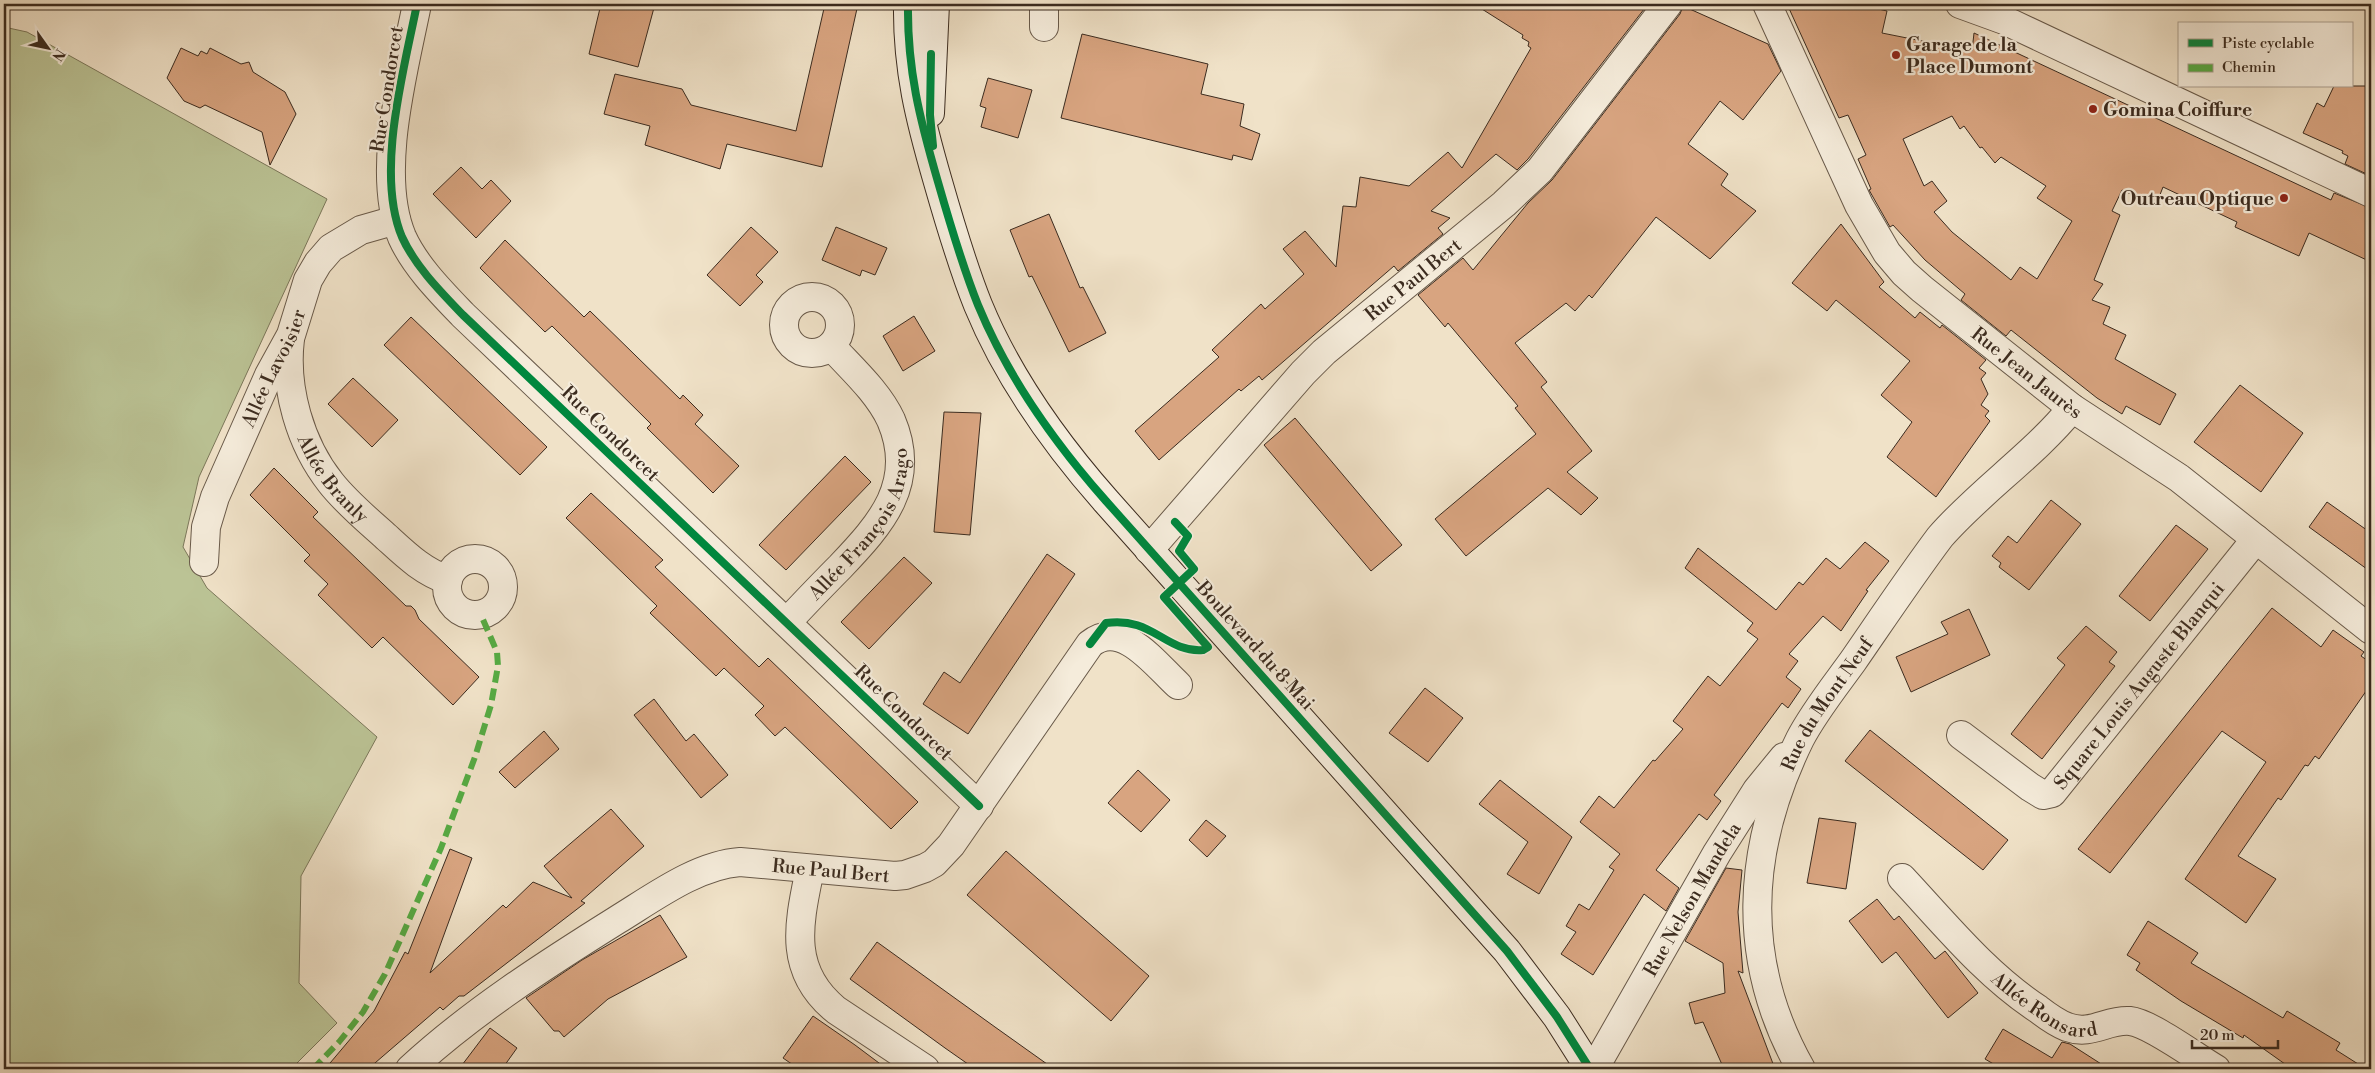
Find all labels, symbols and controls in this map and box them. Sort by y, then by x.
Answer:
north arrow [22,22,72,72]
legend [2178,22,2352,88]
street label: Rue Condorcet [365,24,409,154]
place label: Garage de la Place Dumont [1906,33,2033,79]
text: Piste cyclable [2222,34,2314,53]
text: N [47,45,69,64]
marker: Garage de la Place Dumont [1890,49,1902,61]
text: Chemin [2222,58,2276,77]
place label: Gomina Coiffure [2103,98,2252,122]
marker: Gomina Coiffure [2087,103,2099,115]
place label: Outreau Optique [2121,187,2274,211]
marker: Outreau Optique [2278,192,2290,204]
street label: Rue Paul Bert [1360,233,1467,327]
street label: Allée Lavoisier [236,306,311,432]
street label: Rue Jean Jaurès [1966,322,2086,424]
street label: Rue Condorcet [556,381,665,487]
street label: Allée Branly [291,430,374,529]
street label: Allée François Arago [803,447,913,606]
street label: Boulevard du 8 Mai [1190,575,1320,715]
street label: Square Louis Auguste Blanqui [2049,577,2230,794]
street label: Rue du Mont Neuf [1776,632,1879,775]
street label: Rue Condorcet [849,660,958,766]
street label: Rue Nelson Mandela [1638,818,1747,981]
street label: Rue Paul Bert [771,854,891,888]
street label: Allée Ronsard [1985,966,2099,1043]
scale bar [2192,1018,2279,1050]
text: 20 m [2200,1026,2235,1045]

